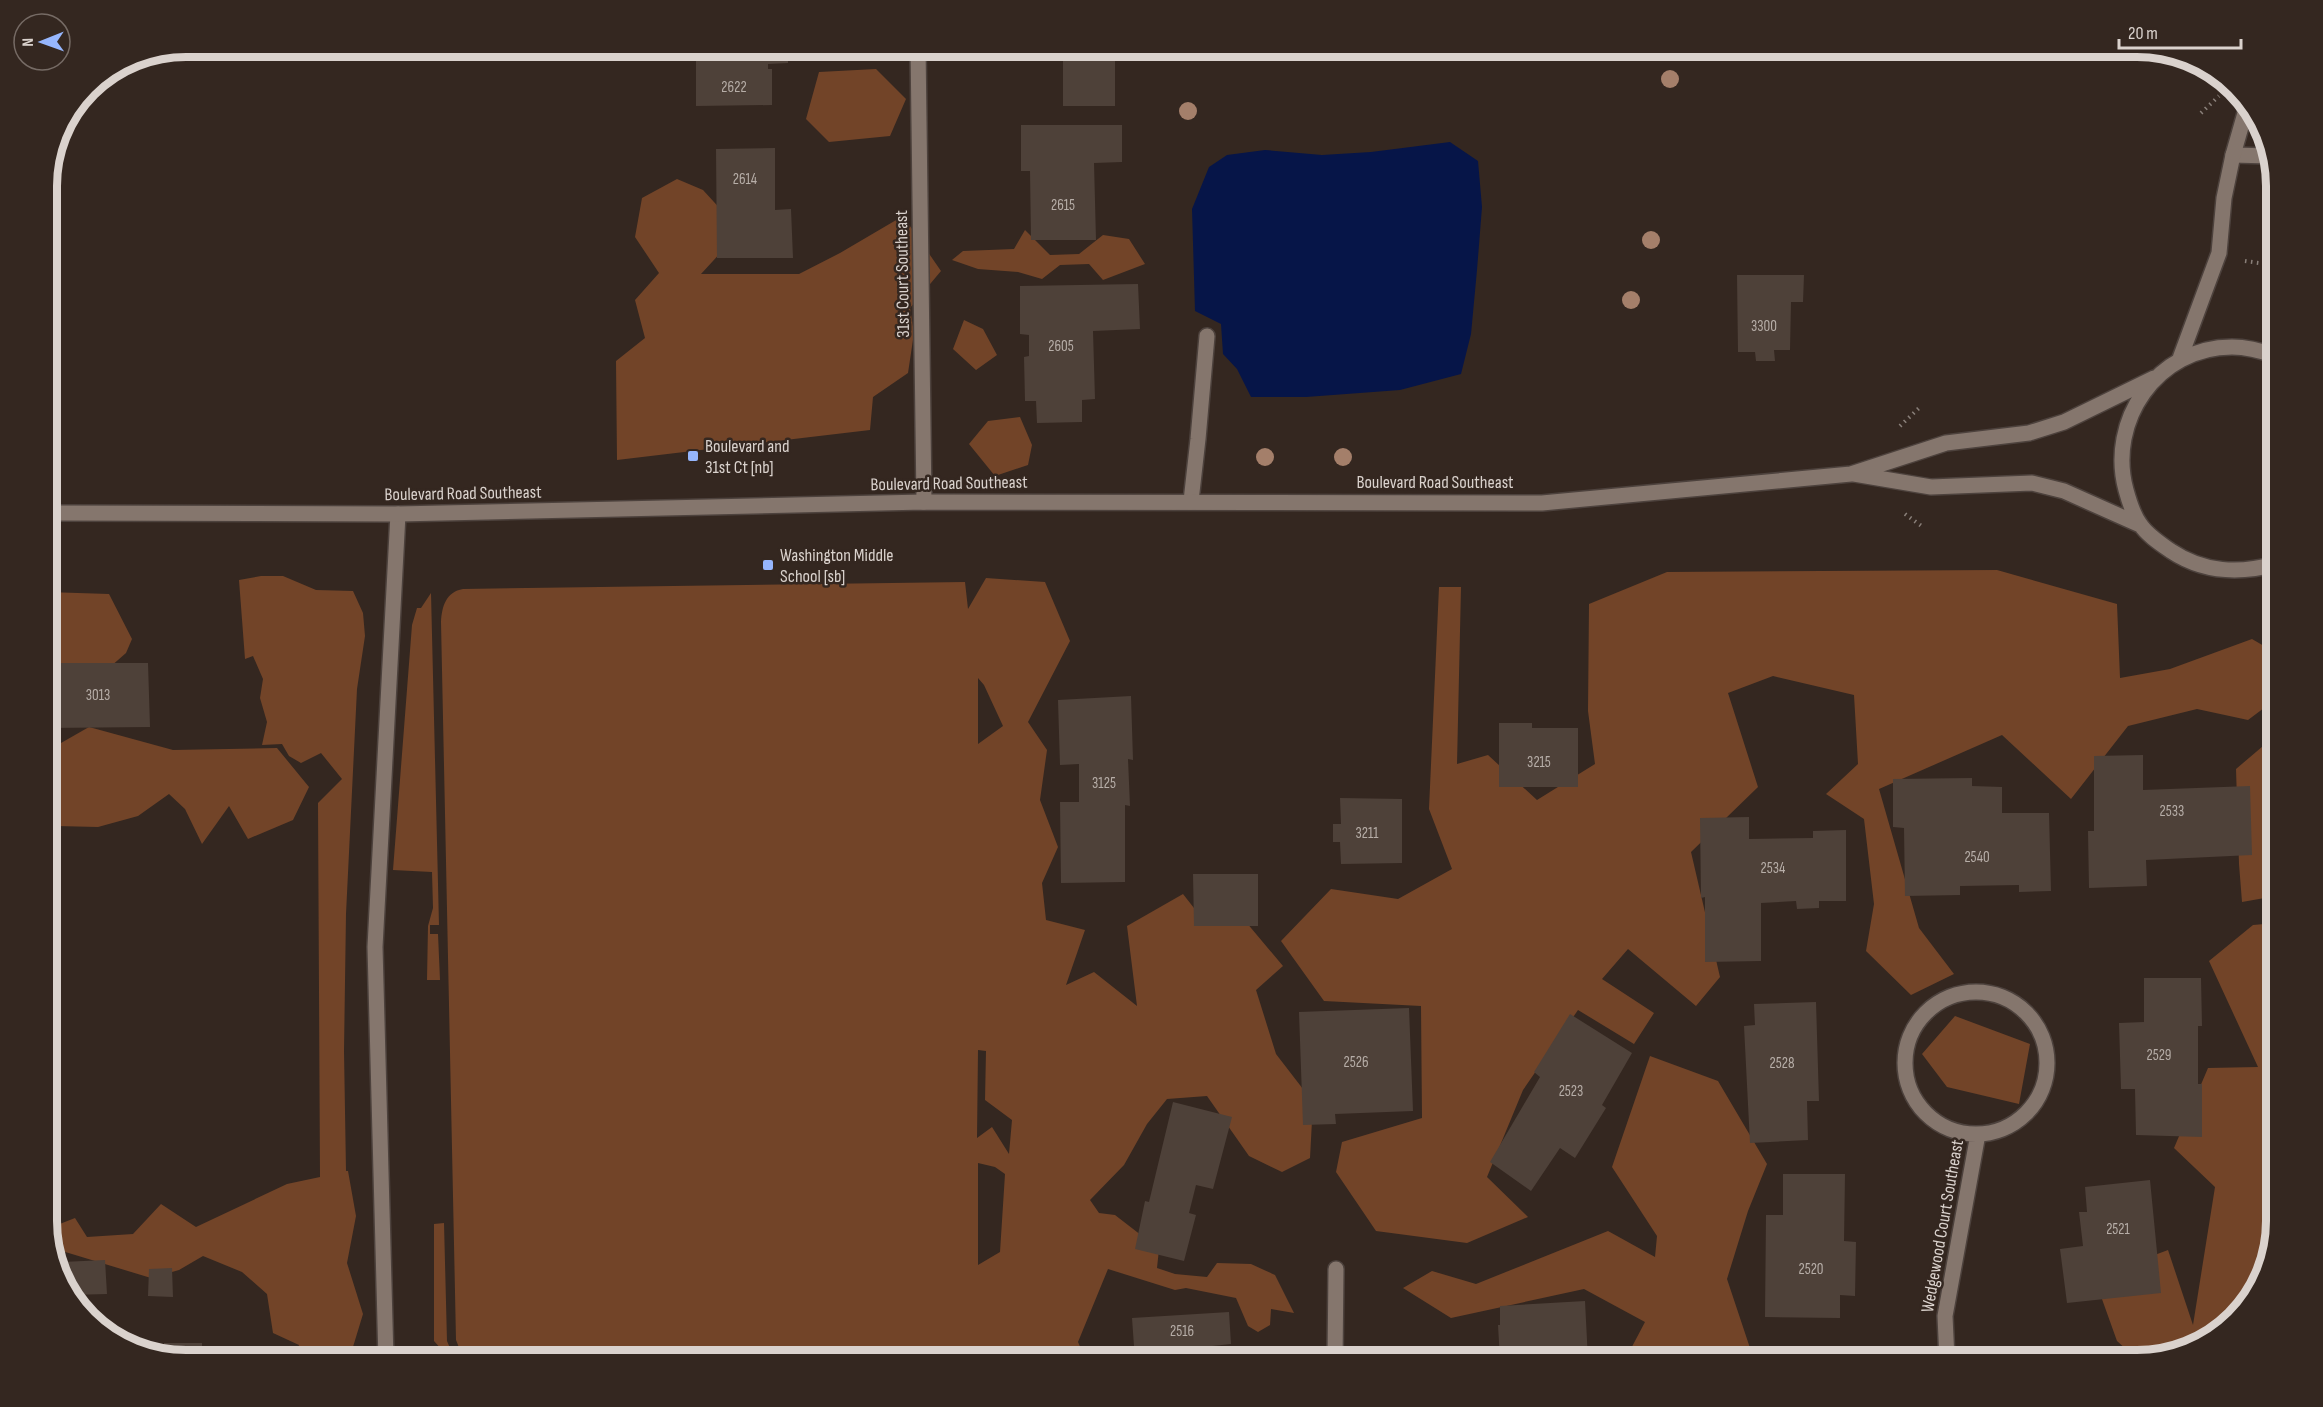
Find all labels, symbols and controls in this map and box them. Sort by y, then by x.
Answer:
north arrow [12,12,72,72]
scale bar [2119,12,2240,50]
text: 20 m [2128,23,2158,44]
text: N [19,38,38,47]
house number: 2622 [721,78,747,97]
house number: 2614 [733,170,757,189]
house number: 2615 [1051,196,1075,215]
street label: 31st Court Southeast [891,209,914,338]
house number: 3300 [1751,317,1777,336]
house number: 2605 [1048,337,1074,356]
place label: Boulevard and 31st Ct [nb] [705,436,789,478]
marker: Boulevard and 31st Ct [nb] [686,449,700,463]
street label: Boulevard Road Southeast [870,472,1028,495]
street label: Boulevard Road Southeast [1356,472,1514,493]
street label: Boulevard Road Southeast [384,482,542,505]
place label: Washington Middle School [sb] [780,545,894,587]
marker: Washington Middle School [sb] [761,558,775,572]
house number: 3013 [86,686,110,705]
house number: 3215 [1527,753,1551,772]
house number: 3125 [1092,774,1116,793]
house number: 2533 [2160,802,2184,821]
house number: 3211 [1355,824,1379,843]
house number: 2540 [1964,848,1990,867]
house number: 2534 [1761,859,1785,878]
house number: 2529 [2146,1046,2172,1065]
house number: 2526 [1344,1053,1368,1072]
house number: 2528 [1770,1054,1794,1073]
house number: 2523 [1559,1082,1583,1101]
street label: Wedgewood Court Southeast [1917,1138,1968,1314]
house number: 2521 [2106,1220,2131,1239]
house number: 2520 [1798,1260,1824,1279]
house number: 2516 [1170,1322,1194,1341]

